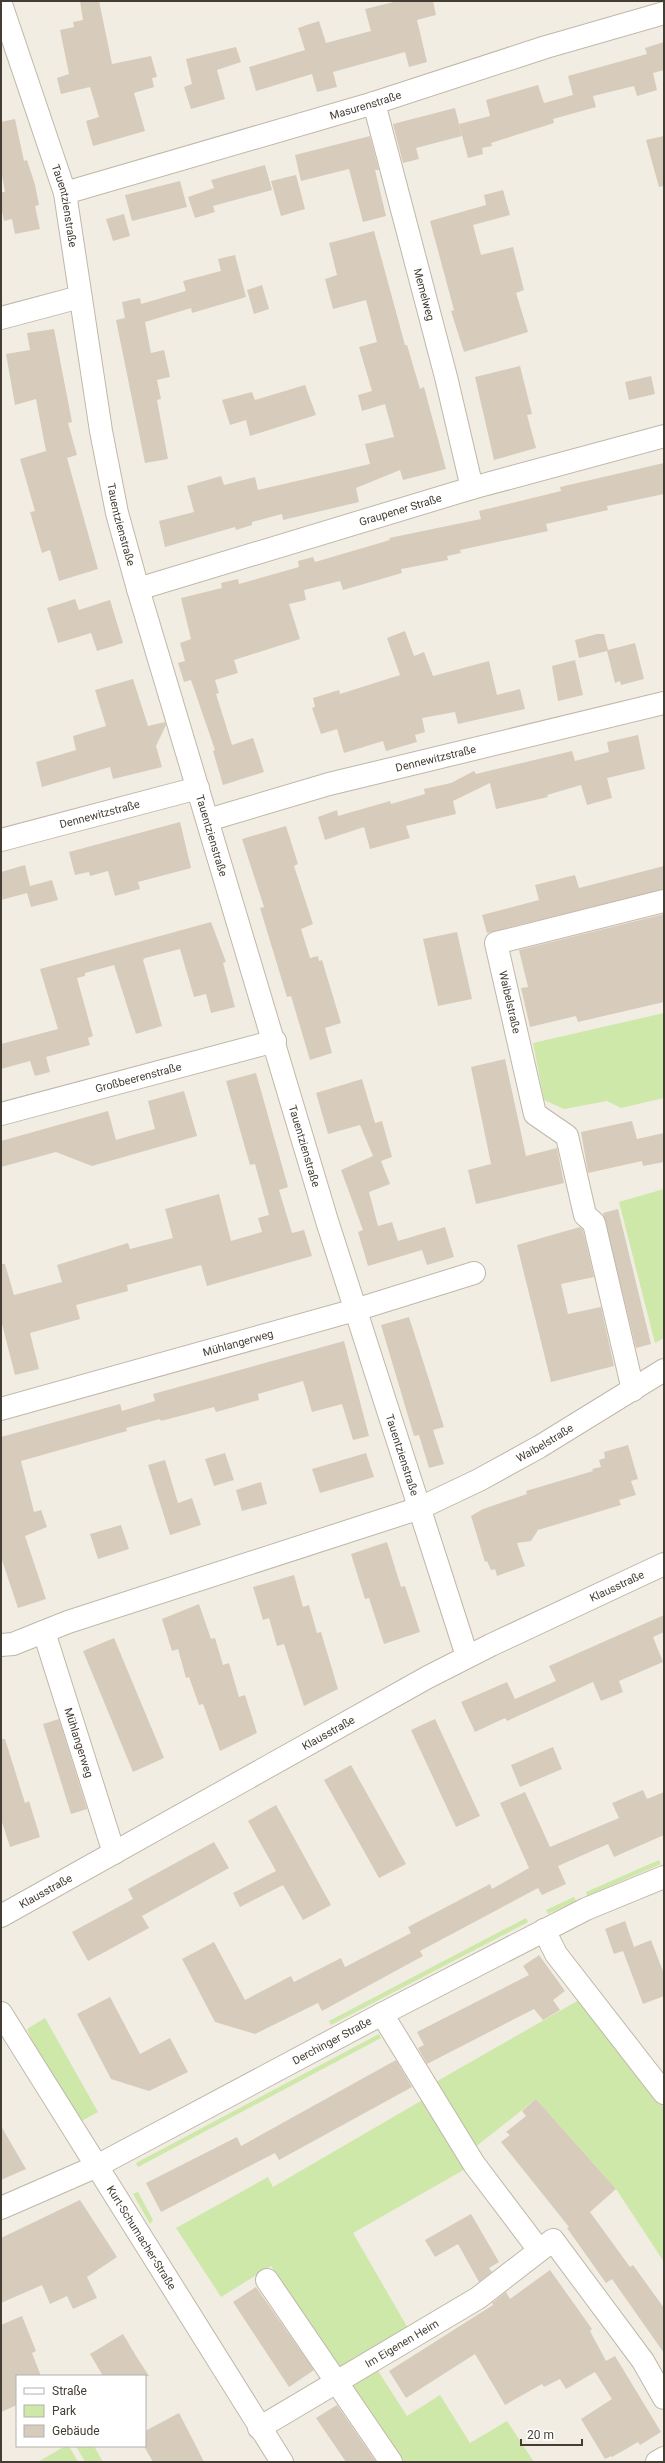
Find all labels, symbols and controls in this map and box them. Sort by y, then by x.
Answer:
street label: Masurenstraße [328,89,403,123]
street label: Tauentzienstraße [49,163,79,248]
street label: Memelweg [411,267,437,322]
street label: Tauentzienstraße [104,482,137,568]
street label: Graupener Straße [358,492,443,529]
street label: Dennewitzstraße [394,743,477,775]
street label: Tauentzienstraße [193,793,230,878]
street label: Dennewitzstraße [58,798,141,831]
street label: Waibelstraße [496,969,523,1035]
street label: Großbeerenstraße [94,1060,183,1096]
street label: Tauentzienstraße [286,1104,323,1189]
street label: Mühlangerweg [201,1327,275,1359]
street label: Tauentzienstraße [383,1413,421,1498]
street label: Waibelstraße [514,1421,576,1465]
street label: Klausstraße [588,1568,647,1605]
street label: Mühlangerweg [61,1706,96,1779]
street label: Klausstraße [300,1713,357,1753]
street label: Klausstraße [17,1871,75,1911]
street label: Derchinger Straße [290,2015,374,2068]
street label: Kurt-Schumacher-Straße [104,2184,179,2292]
street label: Im Eigenen Heim [363,2317,441,2371]
legend [16,2375,146,2447]
text: Straße [52,2384,87,2398]
text: Park [52,2404,77,2418]
scale bar [521,2421,582,2447]
text: Gebäude [52,2424,100,2438]
text: 20 m [527,2428,554,2442]

